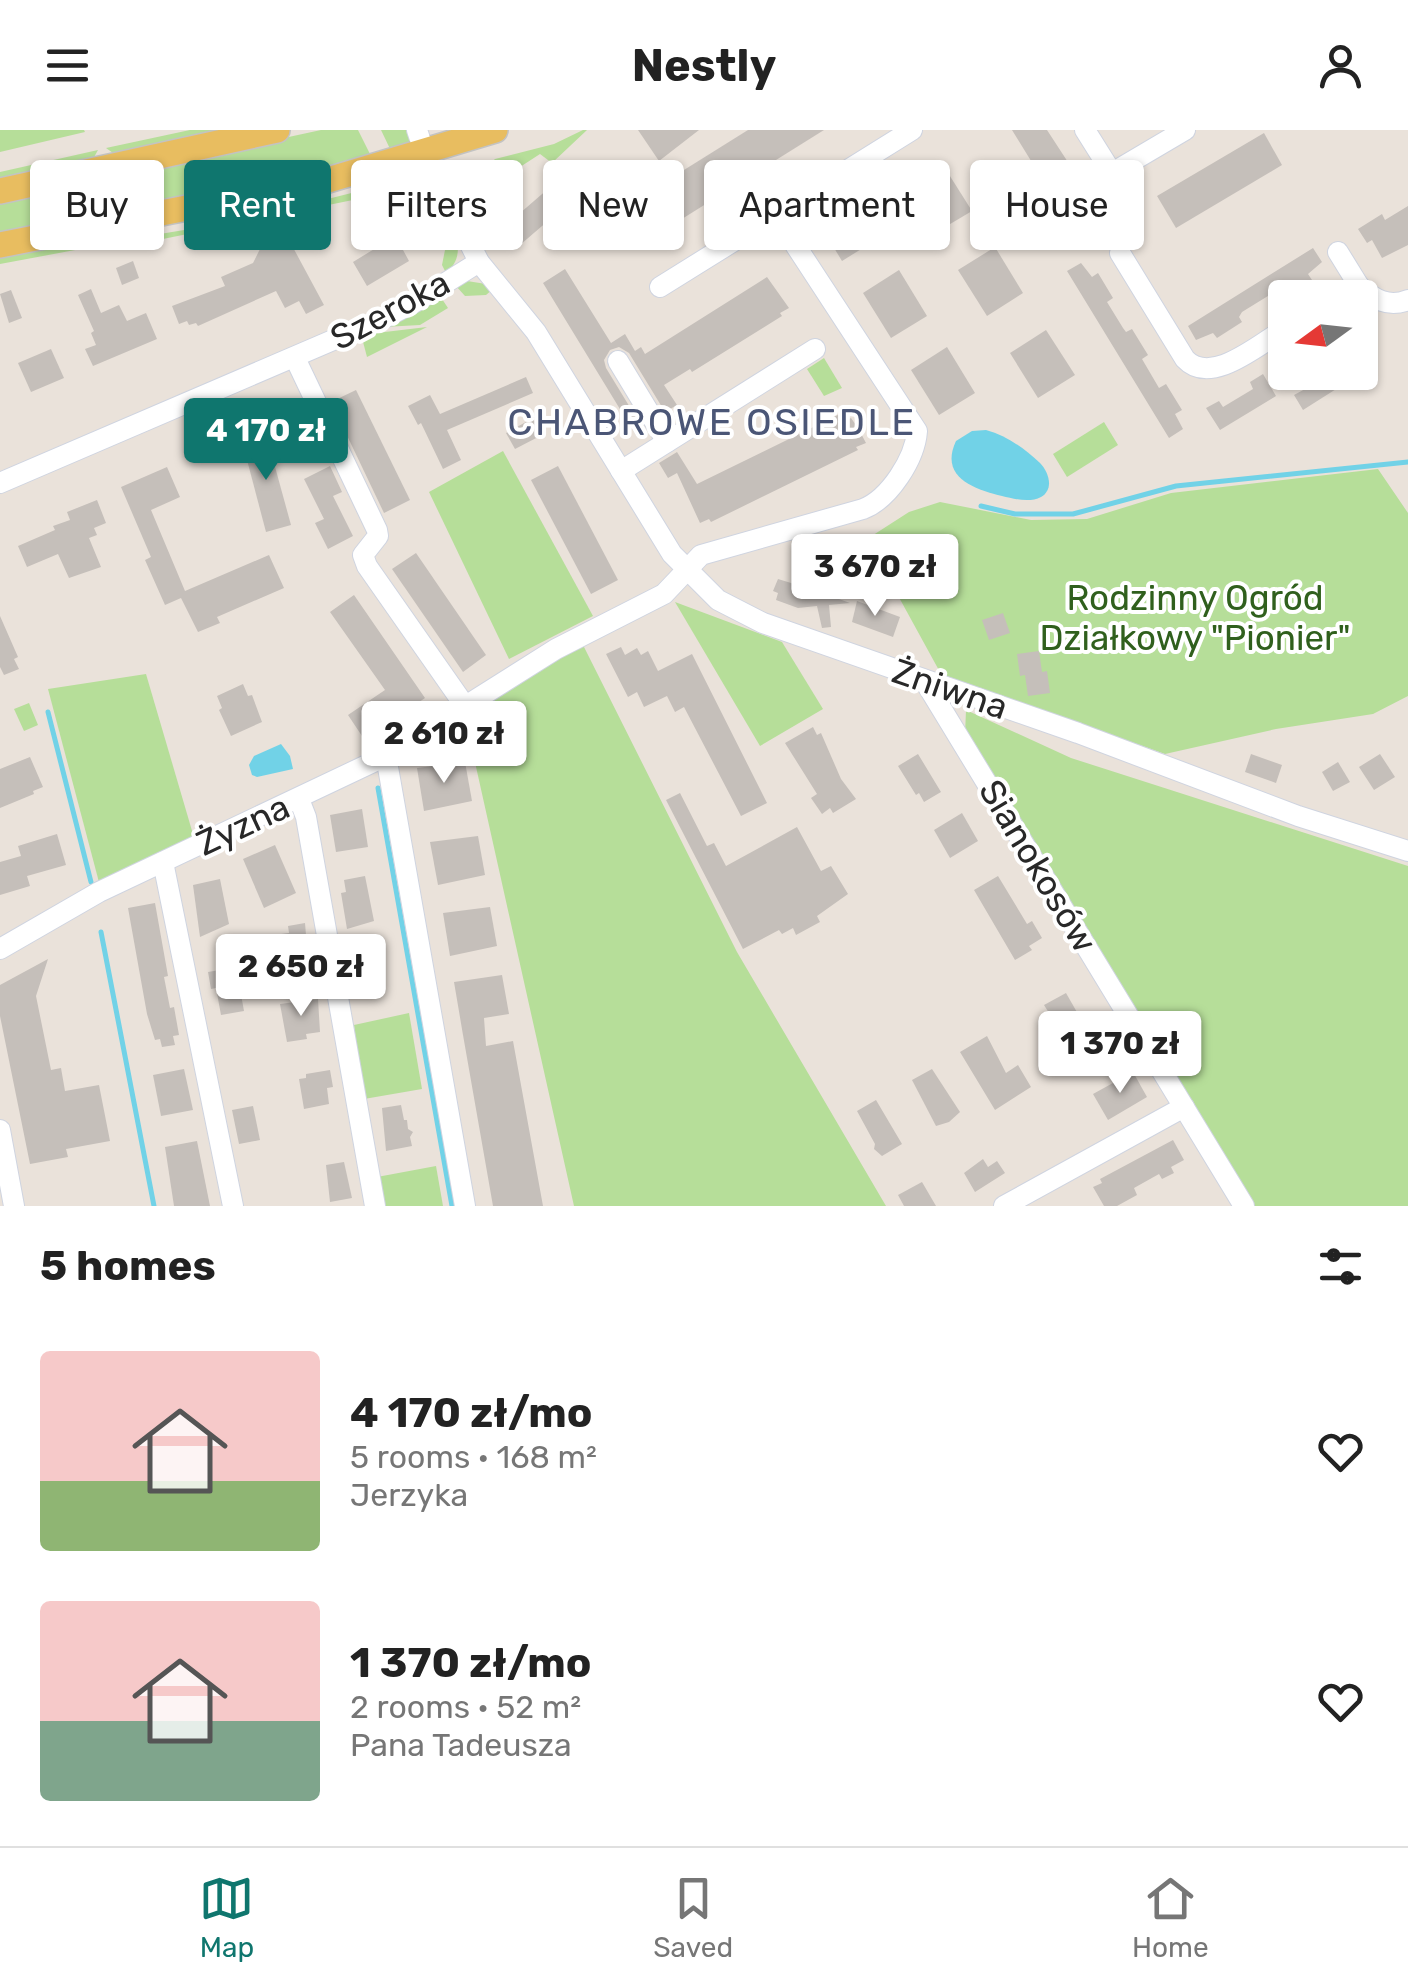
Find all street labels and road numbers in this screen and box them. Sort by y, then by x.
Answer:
street label: Szeroka [323,261,457,359]
street label: Żniwna [887,650,1013,728]
street label: Sianokosów [970,772,1106,960]
street label: Żyzna [190,785,296,865]

